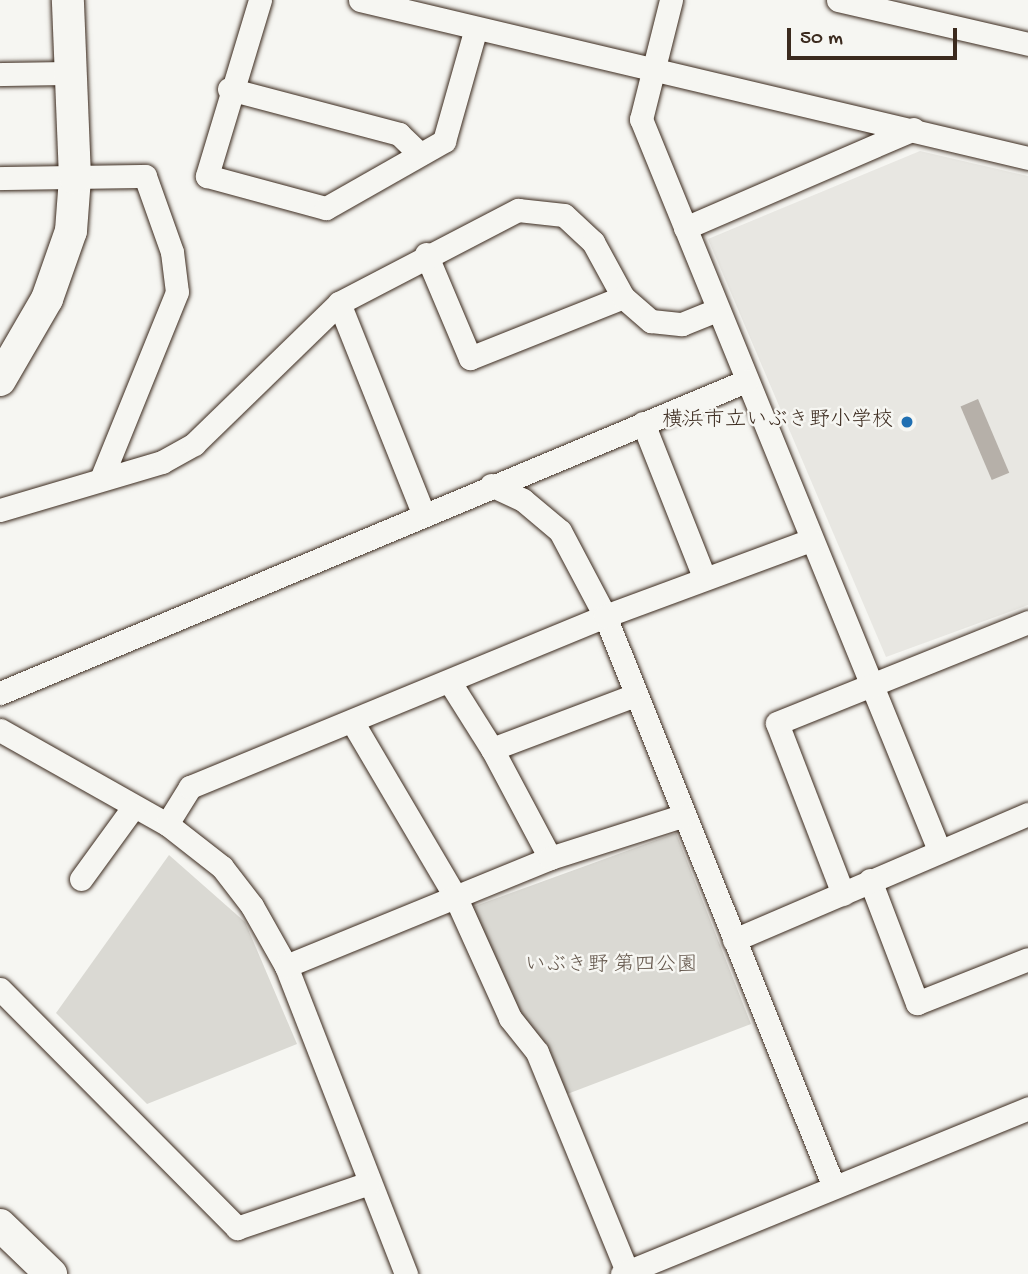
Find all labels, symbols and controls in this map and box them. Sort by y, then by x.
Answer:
scale bar [790,14,960,58]
text: 50 m [800,27,843,52]
place label: 横浜市立いぶき野小学校 [662,409,893,435]
marker: 横浜市立いぶき野小学校 [899,414,915,430]
park label: いぶき野 第四公園 [525,954,697,980]

